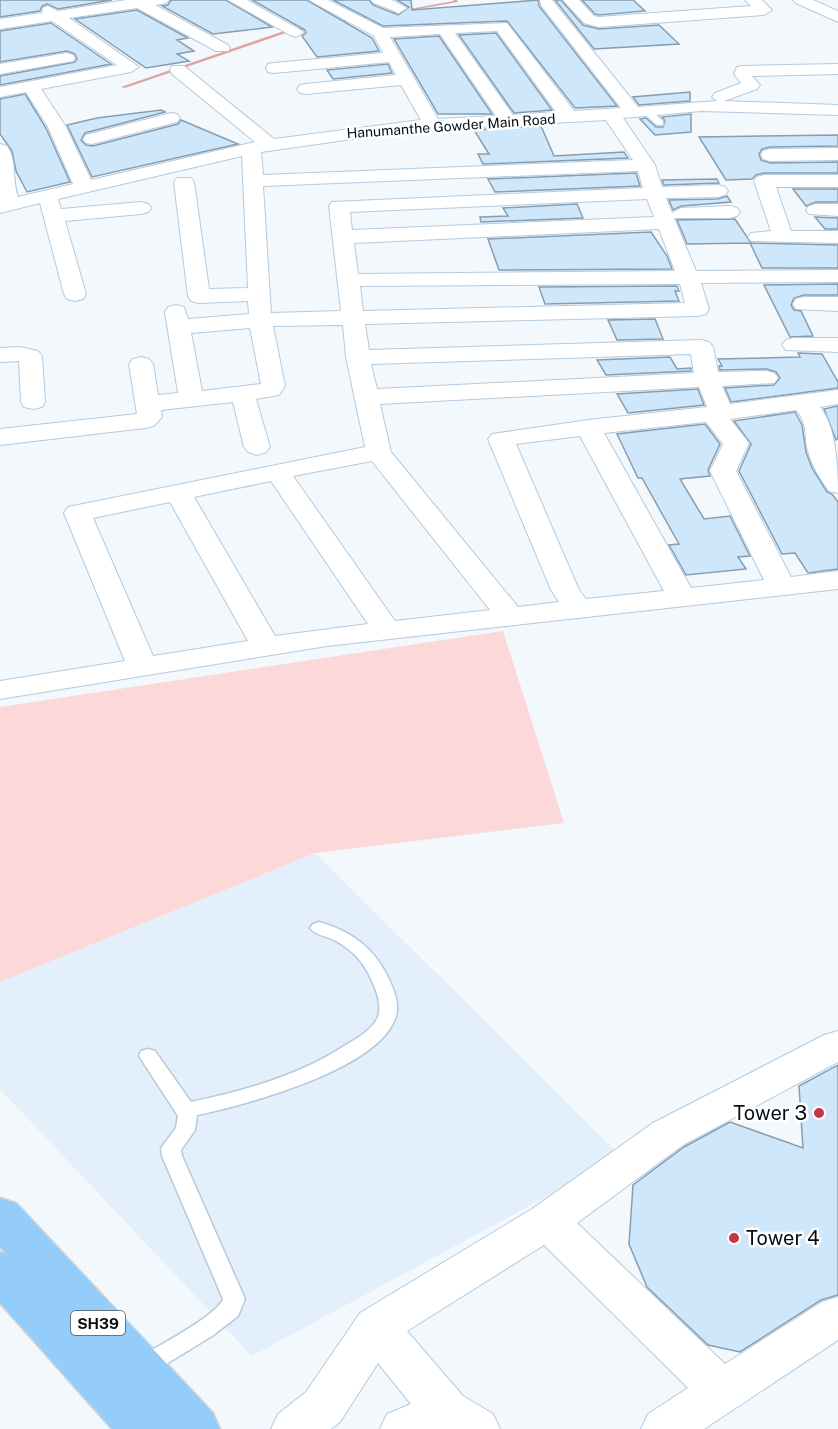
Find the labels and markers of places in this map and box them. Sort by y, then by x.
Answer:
place label: Tower 3 [733,1101,807,1125]
marker: Tower 3 [812,1106,826,1120]
place label: Tower 4 [746,1226,820,1250]
marker: Tower 4 [727,1231,741,1245]

